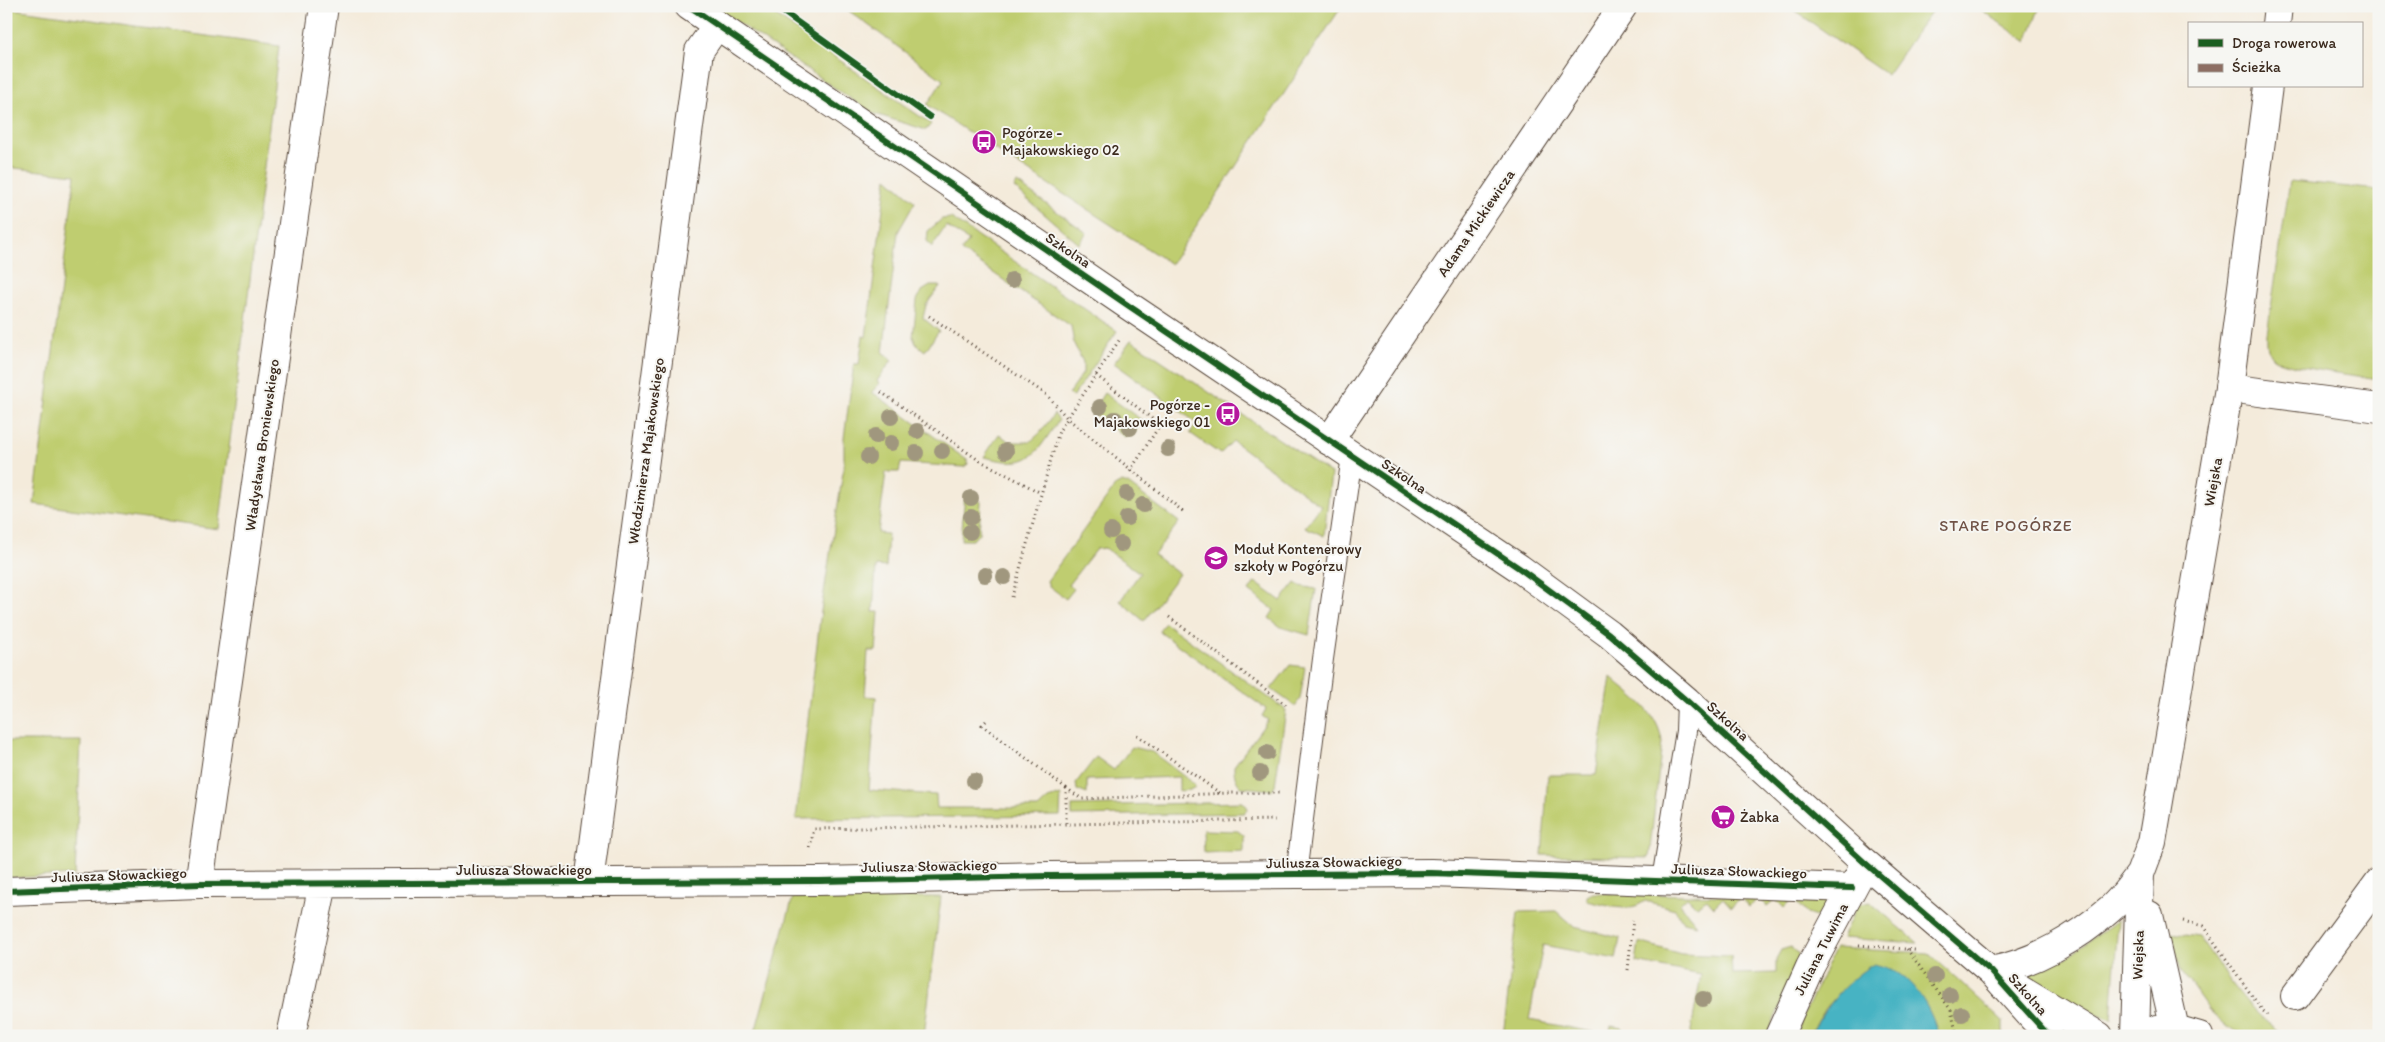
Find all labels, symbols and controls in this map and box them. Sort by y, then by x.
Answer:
legend [2188,22,2362,88]
text: Droga rowerowa [2232,34,2336,52]
text: Ścieżka [2232,58,2281,76]
place label: Pogórze - Majakowskiego 02 [1002,124,1119,159]
bus stop icon: Pogórze - Majakowskiego 02 [971,129,997,155]
street label: Adama Mickiewicza [1433,166,1519,280]
street label: Szkolna [1042,228,1095,272]
street label: Włodzimierza Majakowskiego [624,357,668,545]
street label: Władysława Broniewskiego [241,358,283,532]
place label: Pogórze - Majakowskiego 01 [1094,396,1210,431]
bus stop icon: Pogórze - Majakowskiego 01 [1215,401,1241,427]
street label: Szkolna [1378,454,1431,498]
street label: Wiejska [2200,456,2226,508]
district label: STARE POGÓRZE [1939,516,2073,535]
place label: Moduł Kontenerowy szkoły w Pogórzu [1234,540,1362,575]
school or university icon: Moduł Kontenerowy szkoły w Pogórzu [1203,545,1229,571]
street label: Szkolna [1703,697,1753,745]
supermarket icon: Żabka [1710,804,1736,830]
place label: Żabka [1740,808,1780,826]
street label: Juliusza Słowackiego [1266,852,1402,872]
street label: Juliusza Słowackiego [861,856,997,876]
street label: Juliusza Słowackiego [1671,860,1807,882]
street label: Juliusza Słowackiego [456,861,592,879]
street label: Juliusza Słowackiego [51,864,187,886]
street label: Juliana Tuwima [1790,899,1852,998]
street label: Wiejska [2128,930,2148,980]
street label: Szkolna [2004,969,2052,1019]

